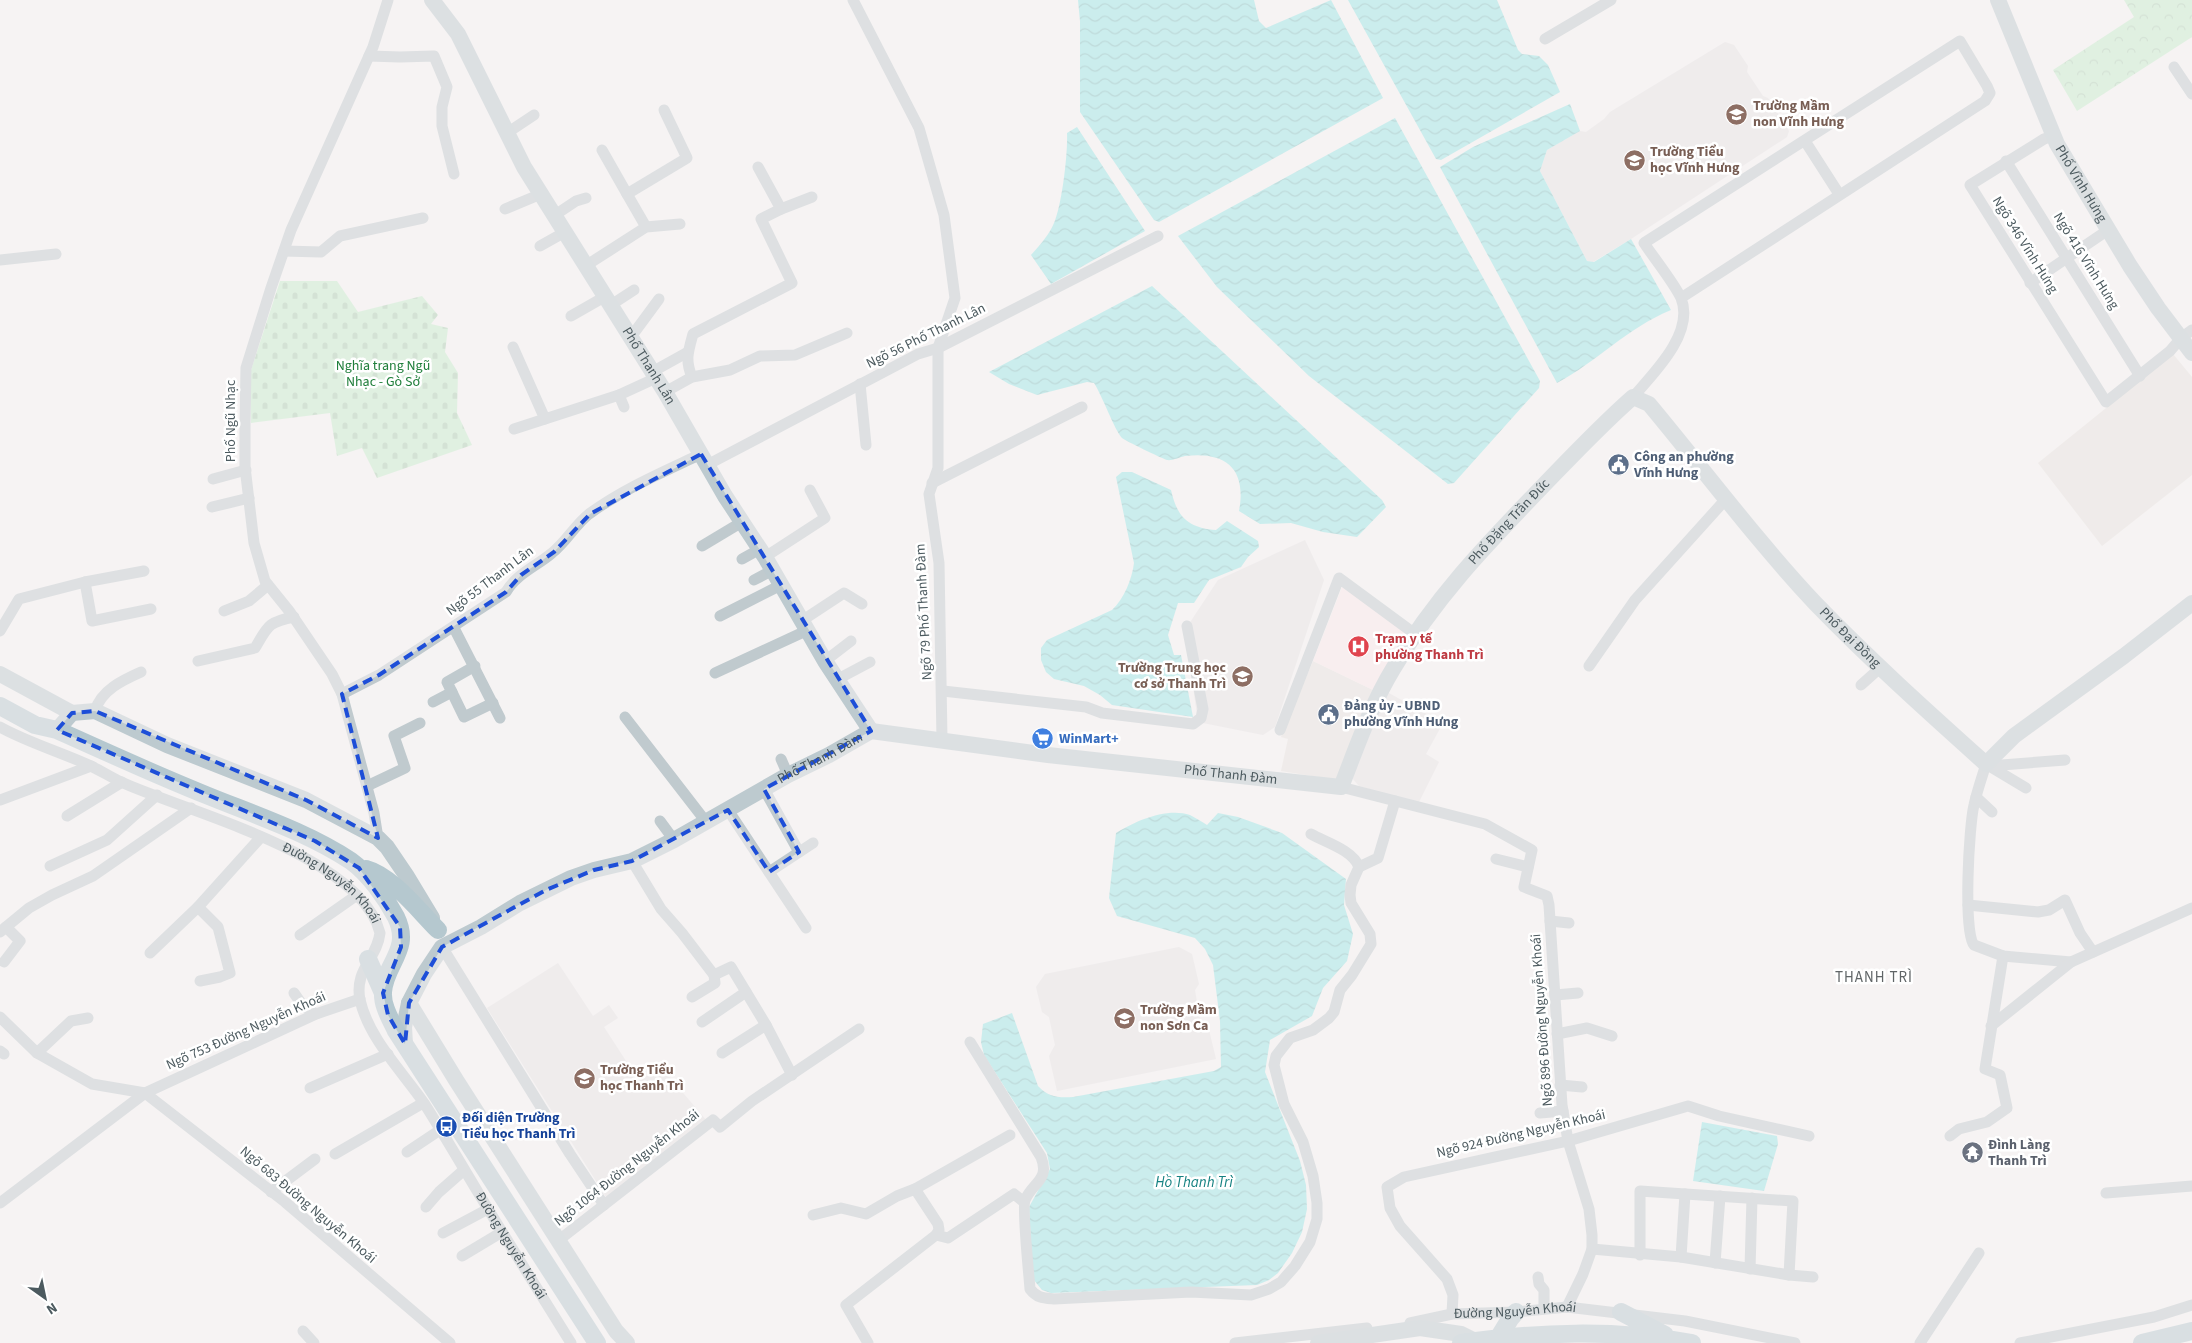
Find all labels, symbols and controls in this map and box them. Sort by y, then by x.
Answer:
place label: Trường Mầm non Vĩnh Hưng [1753,96,1844,132]
school or university icon: Trường Mầm non Vĩnh Hưng [1725,102,1749,126]
street label: Phố Vĩnh Hưng [2050,141,2112,226]
place label: Trường Tiểu học Vĩnh Hưng [1650,142,1740,178]
school or university icon: Trường Tiểu học Vĩnh Hưng [1622,148,1646,172]
street label: Ngõ 346 Vĩnh Hưng [1987,193,2063,297]
street label: Ngõ 416 Vĩnh Hưng [2048,209,2124,313]
street label: Ngõ 56 Phố Thanh Lân [863,298,989,374]
street label: Phố Thanh Lân [617,323,680,408]
park label: Nghĩa trang Ngũ Nhạc - Gò Sở [336,356,430,392]
street label: Phố Ngũ Nhạc [221,379,241,462]
place label: Công an phường Vĩnh Hưng [1633,447,1734,483]
public building icon: Công an phường Vĩnh Hưng [1606,453,1630,477]
street label: Phố Đặng Trần Đức [1464,474,1555,569]
street label: Ngõ 55 Thanh Lân [442,541,538,621]
street label: Ngõ 79 Phố Thanh Đàm [910,543,938,681]
street label: Phố Đại Đồng [1815,603,1885,673]
place label: Trạm y tế phường Thanh Trì [1375,629,1484,665]
hospital icon: Trạm y tế phường Thanh Trì [1347,635,1371,659]
place label: Trường Trung học cơ sở Thanh Trì [1118,658,1226,694]
school or university icon: Trường Trung học cơ sở Thanh Trì [1230,664,1254,688]
place label: Đảng ủy - UBND phường Vĩnh Hưng [1344,696,1459,732]
public building icon: Đảng ủy - UBND phường Vĩnh Hưng [1316,702,1340,726]
supermarket icon: WinMart+ [1031,727,1055,751]
street label: Phố Thanh Đàm [774,728,867,789]
place label: WinMart+ [1059,729,1119,749]
street label: Phố Thanh Đàm [1183,760,1278,790]
street label: Đường Nguyễn Khoái [279,837,386,927]
street label: Ngõ 896 Đường Nguyễn Khoái [1526,933,1558,1107]
district label: THANH TRÌ [1835,967,1913,988]
street label: Ngõ 753 Đường Nguyễn Khoái [163,987,329,1075]
place label: Trường Mầm non Sơn Ca [1140,1000,1217,1036]
school or university icon: Trường Mầm non Sơn Ca [1112,1006,1136,1030]
place label: Trường Tiểu học Thanh Trì [600,1060,684,1096]
school or university icon: Trường Tiểu học Thanh Trì [572,1066,596,1090]
street label: Ngõ 1064 Đường Nguyễn Khoái [550,1105,704,1231]
street label: Ngõ 924 Đường Nguyễn Khoái [1435,1105,1607,1163]
place label: Đối diện Trường Tiểu học Thanh Trì [462,1108,575,1144]
bus stop icon: Đối diện Trường Tiểu học Thanh Trì [434,1114,458,1138]
place label: Đình Làng Thanh Trì [1988,1135,2050,1171]
temple icon: Đình Làng Thanh Trì [1960,1141,1984,1165]
street label: Ngõ 683 Đường Nguyễn Khoái [235,1142,381,1268]
water label: Hồ Thanh Trì [1155,1172,1233,1193]
street label: Đường Nguyễn Khoái [470,1188,552,1303]
north arrow [20,1273,70,1323]
text: N [42,1297,61,1319]
street label: Đường Nguyễn Khoái [1453,1297,1577,1324]

